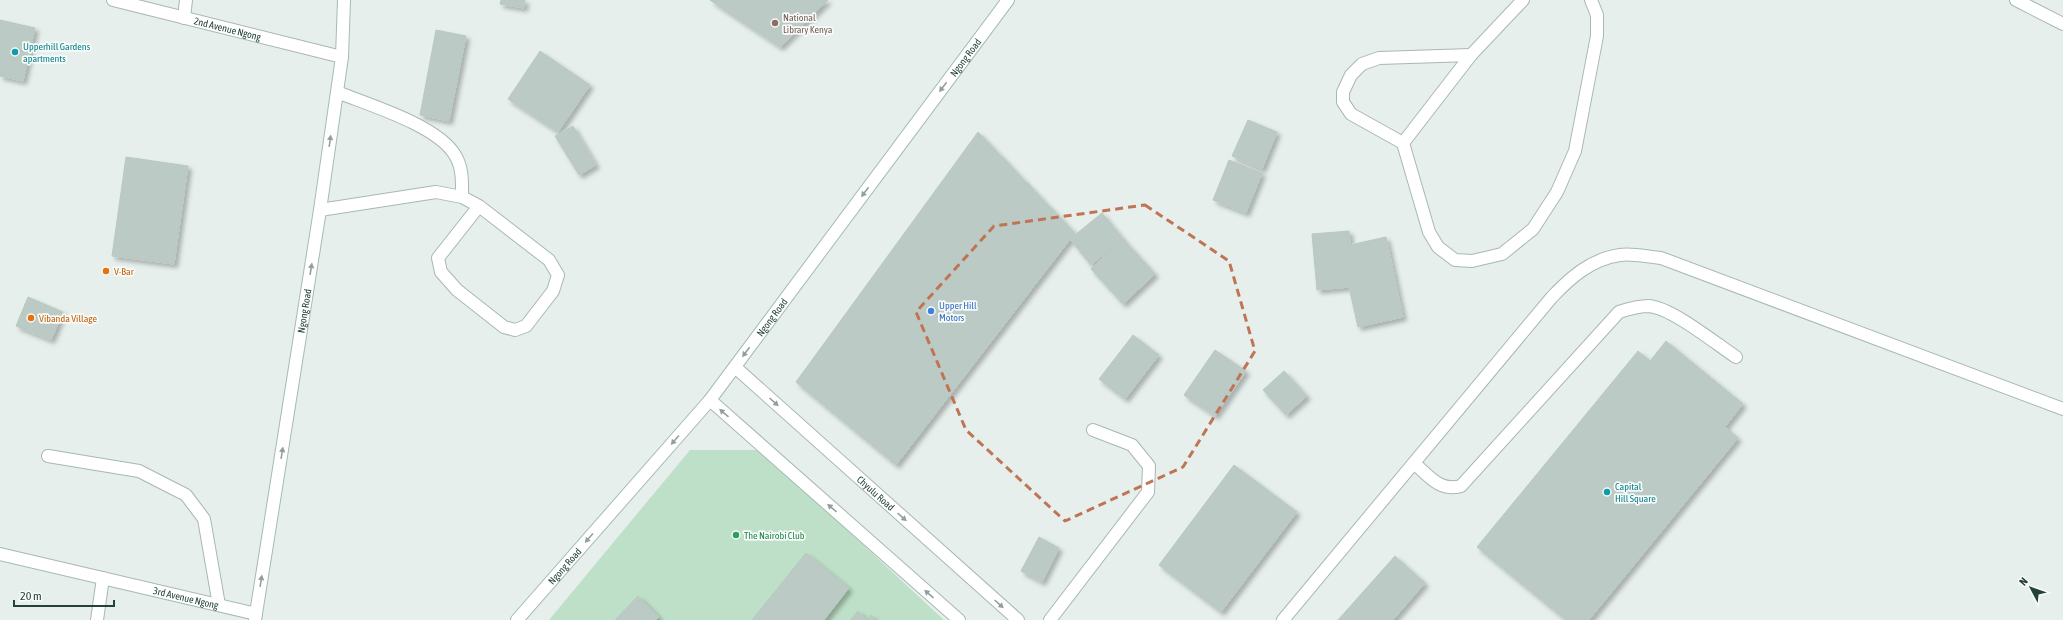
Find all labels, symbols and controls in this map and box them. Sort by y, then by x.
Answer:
place label: National Library Kenya [783,12,833,35]
street label: 2nd Avenue Ngong [193,15,263,43]
marker: National Library Kenya [770,18,780,28]
street label: Ngong Road [948,36,984,79]
place label: Upperhill Gardens apartments [23,41,91,64]
marker: Upperhill Gardens apartments [10,47,20,57]
one-way arrow [939,82,947,93]
one-way arrow [327,135,333,147]
one-way arrow [861,186,869,197]
one-way arrow [308,263,314,275]
marker: V-Bar [101,266,111,276]
place label: V-Bar [114,266,135,277]
street label: Ngong Road [296,288,313,334]
street label: Ngong Road [754,296,790,339]
place label: Upper Hill Motors [939,300,977,323]
marker: Upper Hill Motors [926,306,936,316]
marker: Vibanda Village [26,313,36,323]
place label: Vibanda Village [39,313,97,324]
one-way arrow [742,347,750,357]
one-way arrow [769,398,779,407]
one-way arrow [719,408,729,417]
one-way arrow [670,435,679,445]
one-way arrow [279,447,285,459]
street label: Chyulu Road [855,474,897,513]
place label: Capital Hill Square [1615,481,1656,504]
marker: Capital Hill Square [1602,487,1612,497]
one-way arrow [827,503,837,513]
one-way arrow [898,512,907,521]
marker: The Nairobi Club [731,530,741,540]
place label: The Nairobi Club [744,530,805,541]
one-way arrow [585,532,594,543]
street label: Ngong Road [546,546,584,587]
north arrow [2011,568,2051,608]
one-way arrow [258,575,264,588]
text: N [2017,575,2030,588]
scale bar [14,582,114,608]
street label: 3rd Avenue Ngong [152,585,220,611]
text: 20 m [20,589,42,603]
one-way arrow [924,590,935,599]
one-way arrow [994,599,1004,608]

